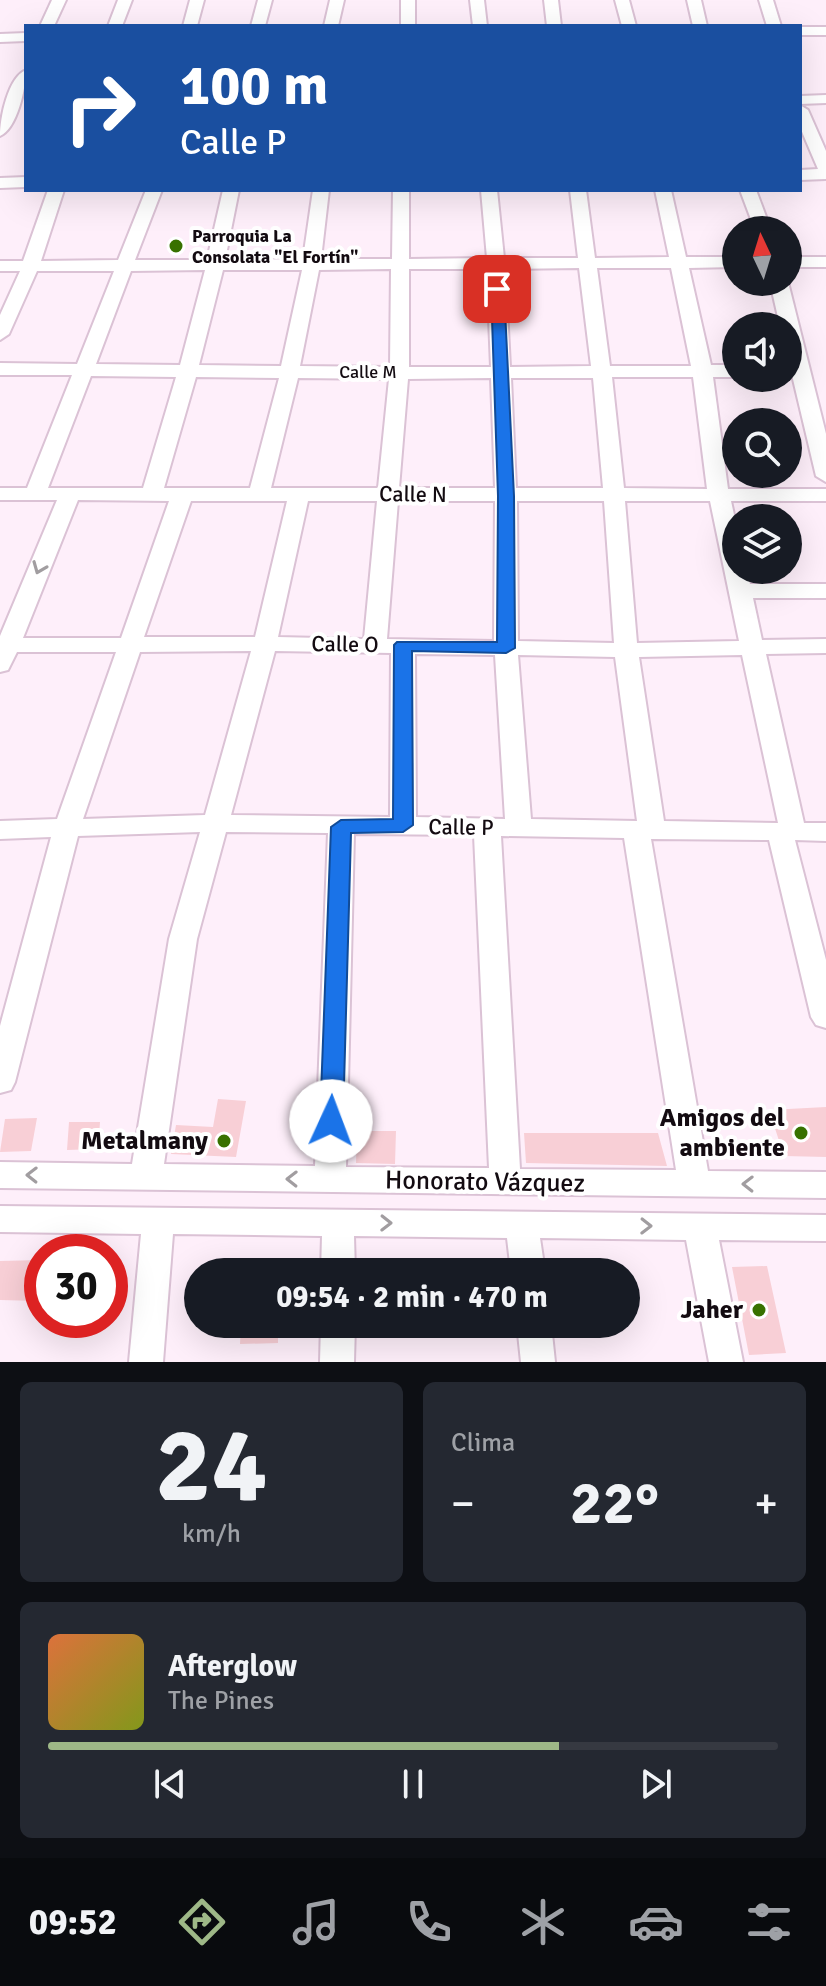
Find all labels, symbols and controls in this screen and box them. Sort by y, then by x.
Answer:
text: 100 m [180,51,328,120]
icon: right [48,56,152,160]
text: Calle P [180,120,287,165]
north arrow [722,216,802,296]
map controls [722,216,802,584]
place label: Parroquia La Consolata "El Fortín" [192,225,358,268]
marker: Parroquia La Consolata "El Fortín" [167,237,185,255]
pin [463,255,531,323]
icon: arrive [475,267,519,311]
button: sound [722,312,802,392]
street label: Calle M [339,361,397,383]
button: search [722,408,802,488]
street label: Calle N [379,480,447,508]
button: layers [722,504,802,584]
one-way arrow [33,560,49,574]
street label: Calle O [311,630,379,658]
street label: Calle P [428,813,494,841]
position arrow [289,1079,373,1163]
place label: Amigos del ambiente [660,1102,785,1164]
marker: Amigos del ambiente [792,1124,810,1142]
place label: Metalmany [81,1125,208,1157]
marker: Metalmany [215,1132,233,1150]
street label: Honorato Vázquez [385,1164,585,1200]
one-way arrow [25,1166,38,1184]
one-way arrow [285,1171,298,1188]
one-way arrow [741,1176,754,1193]
one-way arrow [380,1215,393,1232]
one-way arrow [640,1217,653,1235]
speed limit sign: 30 [24,1234,128,1338]
text: 09:54 · 2 min · 470 m [276,1279,548,1316]
place label: Jaher [681,1294,744,1326]
marker: Jaher [750,1301,768,1319]
text: 24 [155,1402,268,1530]
text: Clima [451,1427,515,1459]
text: 22° [570,1467,659,1541]
text: − [451,1477,475,1531]
text: + [754,1477,778,1531]
text: km/h [182,1518,241,1550]
text: Afterglow [168,1648,297,1685]
text: The Pines [168,1685,274,1717]
icon: previous [148,1762,192,1806]
icon: pause [391,1762,435,1806]
icon: next [634,1762,678,1806]
icon: directions [174,1894,230,1950]
icon: music [288,1894,344,1950]
icon: phone [401,1894,457,1950]
icon: climate [515,1894,571,1950]
icon: car [628,1894,684,1950]
icon: filters [741,1894,797,1950]
text: 09:52 [29,1900,117,1945]

